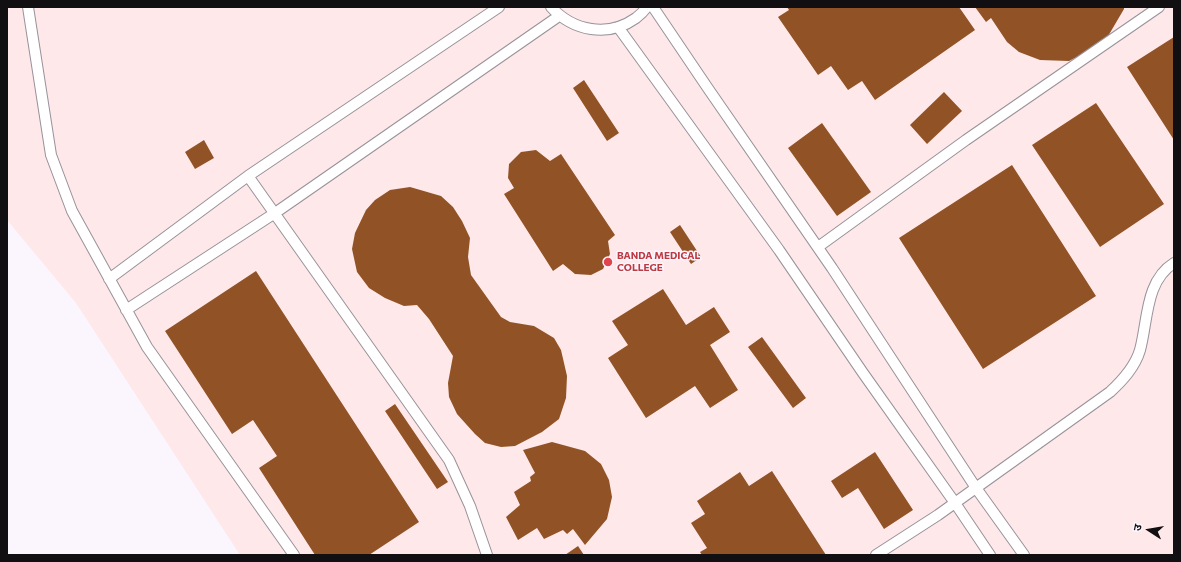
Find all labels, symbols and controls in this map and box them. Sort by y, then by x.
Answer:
place label: BANDA MEDICAL COLLEGE [617,250,700,274]
marker: BANDA MEDICAL COLLEGE [602,256,614,268]
north arrow [1129,510,1169,550]
text: उ [1130,523,1144,532]

